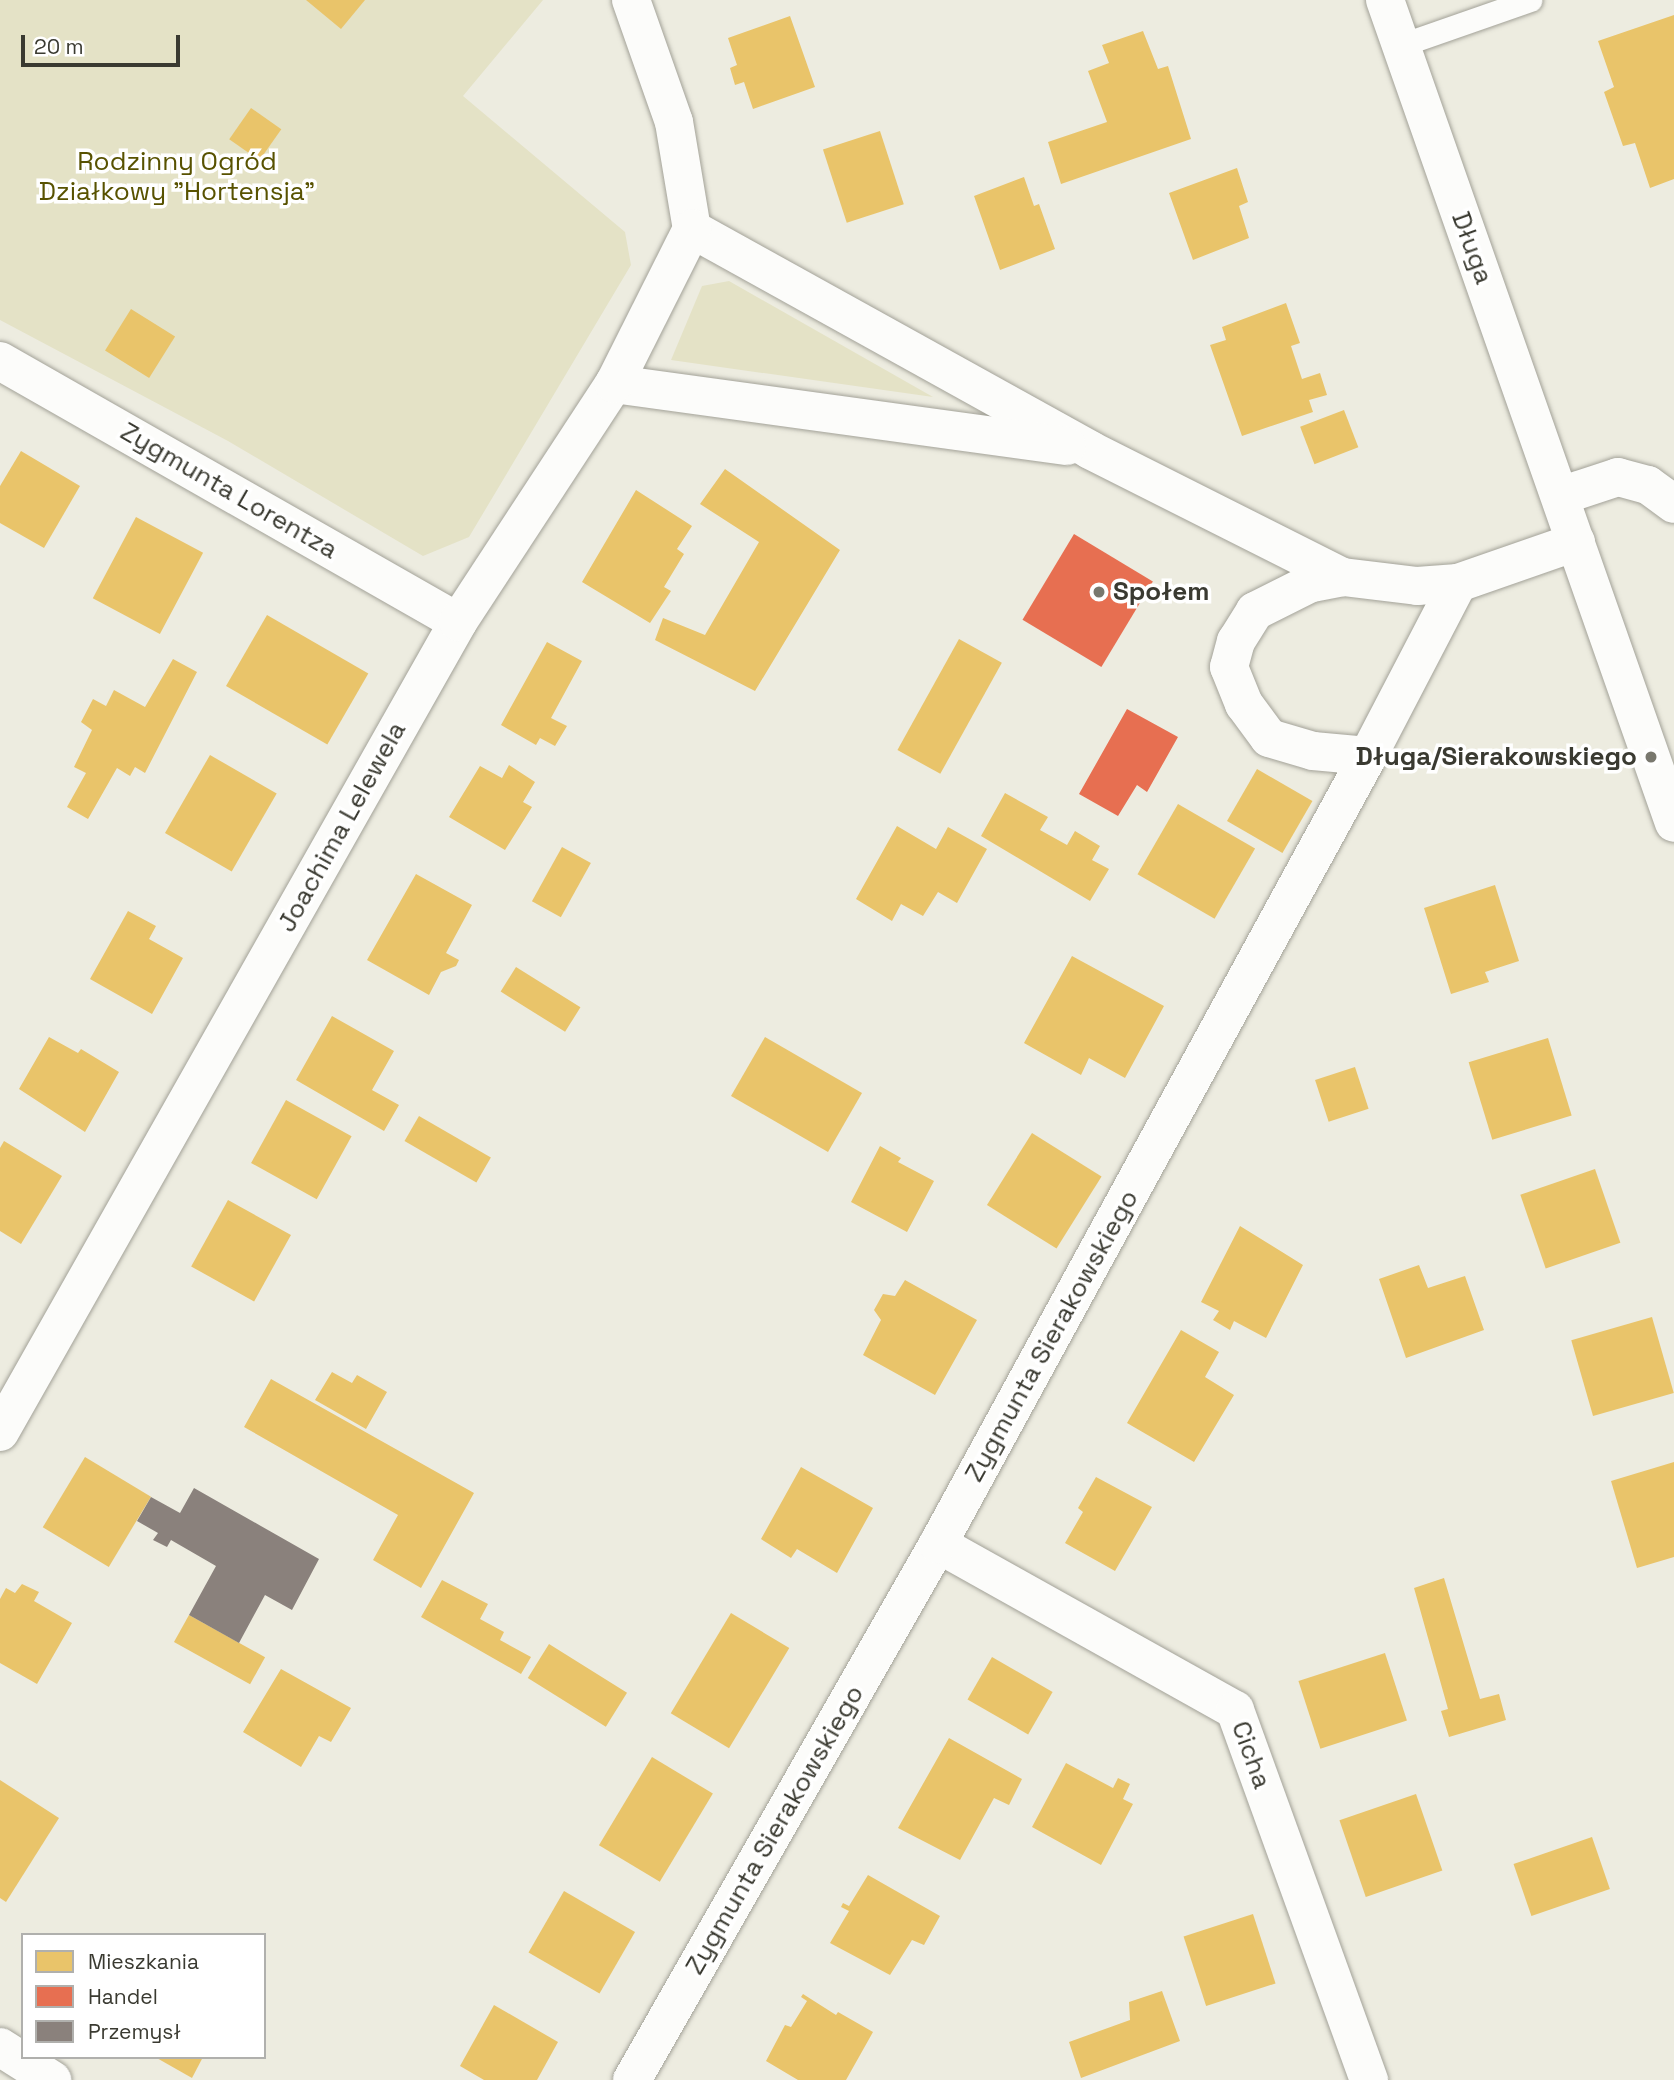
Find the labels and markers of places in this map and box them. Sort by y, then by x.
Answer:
place label: Społem [1113,576,1209,608]
marker: Społem [1091,584,1107,600]
place label: Długa/Sierakowskiego [1356,741,1637,773]
marker: Długa/Sierakowskiego [1643,749,1659,765]

